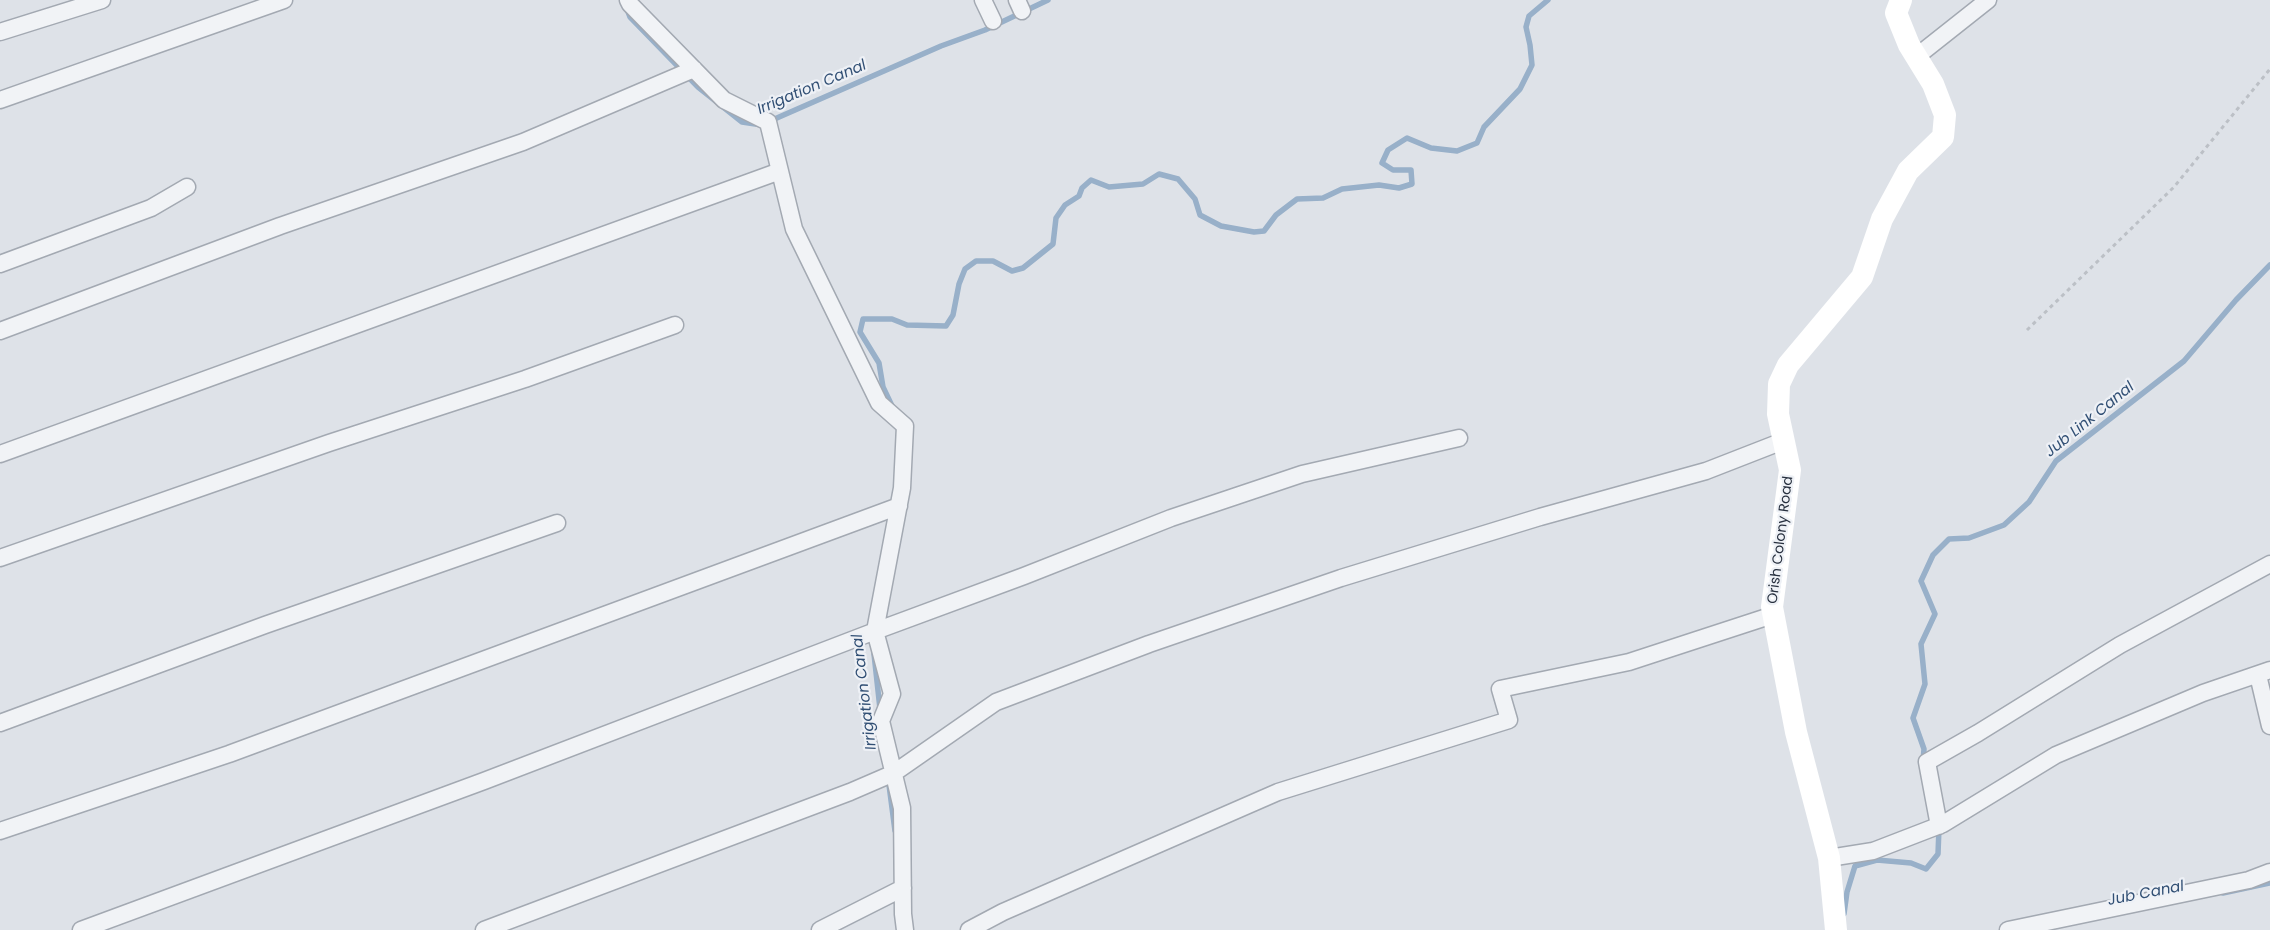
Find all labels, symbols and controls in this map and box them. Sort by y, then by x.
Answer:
water label: Irrigation Canal [755,57,869,119]
water label: Jub Link Canal [2042,379,2138,461]
street label: Orish Colony Road [1765,475,1797,605]
water label: Irrigation Canal [849,633,881,751]
water label: Jub Canal [2106,878,2186,910]

